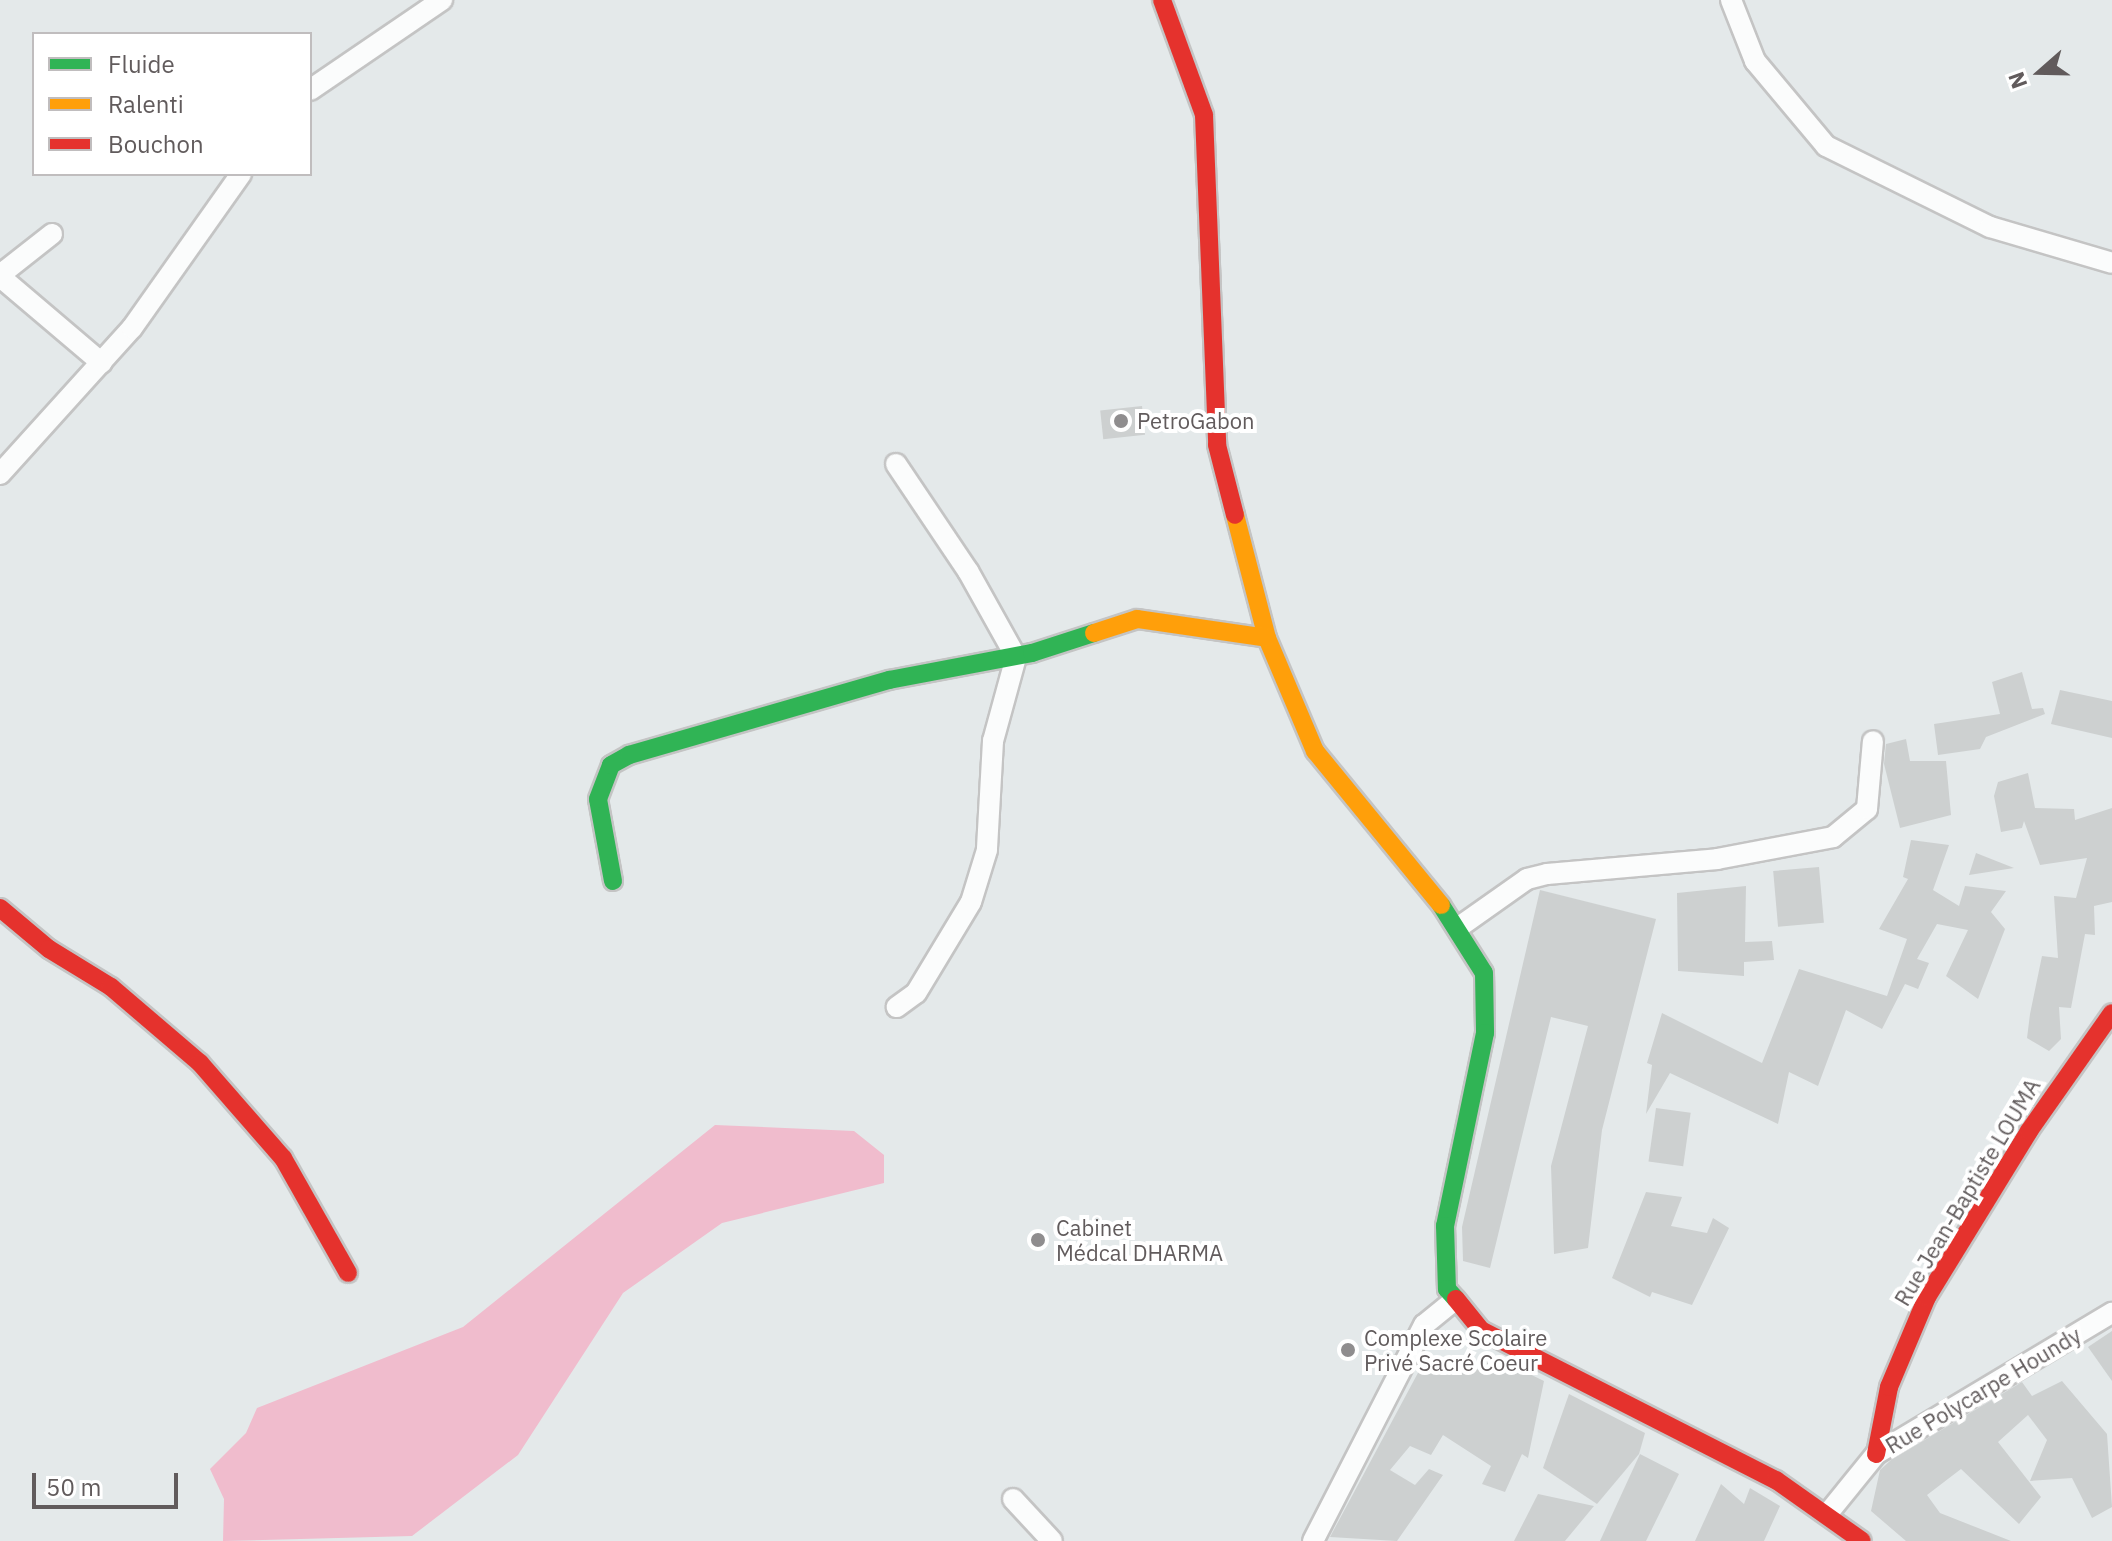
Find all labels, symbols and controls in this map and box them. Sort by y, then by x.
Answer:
legend [32,32,312,176]
north arrow [2000,32,2080,112]
text: Fluide [108,48,175,80]
text: N [2001,68,2033,93]
text: Ralenti [108,88,184,120]
text: Bouchon [108,128,204,160]
place label: PetroGabon [1137,408,1255,434]
marker: PetroGabon [1112,412,1130,430]
street label: Rue Jean-Baptiste LOUMA [1889,1074,2045,1310]
place label: Cabinet Médcal DHARMA [1056,1214,1223,1266]
marker: Cabinet Médcal DHARMA [1027,1229,1049,1251]
street label: Rue Polycarpe Houndy [1881,1321,2085,1459]
place label: Complexe Scolaire Privé Sacré Coeur [1364,1324,1547,1376]
marker: Complexe Scolaire Privé Sacré Coeur [1339,1341,1357,1359]
scale bar [36,1457,182,1507]
text: 50 m [46,1471,101,1503]

